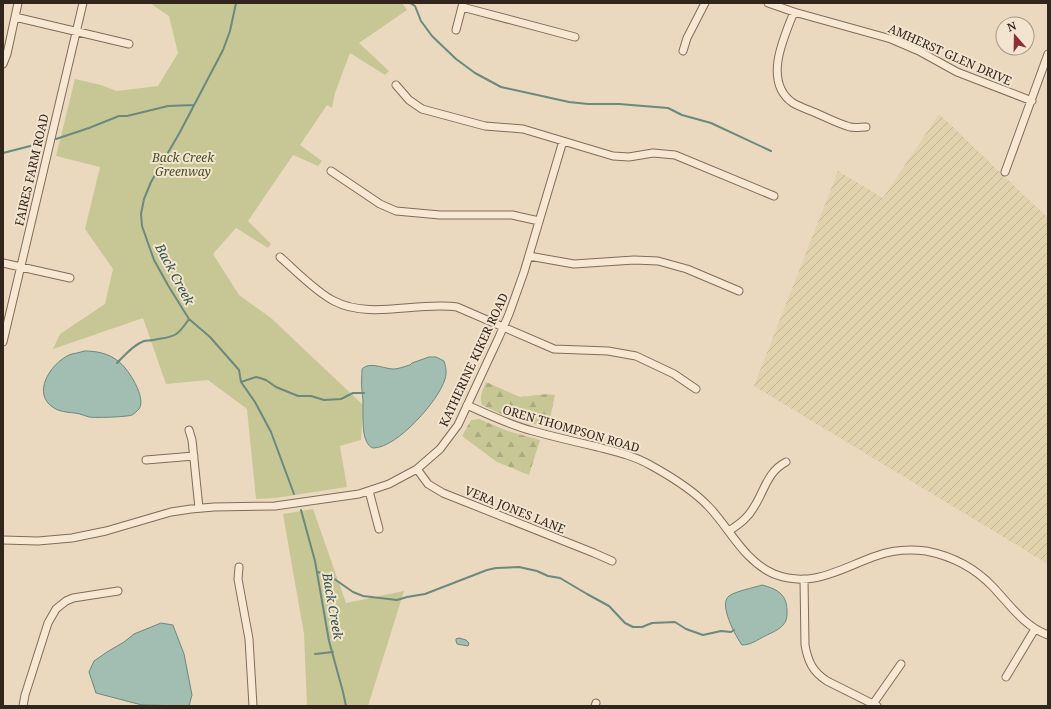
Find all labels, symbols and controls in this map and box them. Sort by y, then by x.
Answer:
north arrow [995,16,1035,56]
street label: AMHERST GLEN DRIVE [886,21,1014,89]
street label: FAIRES FARM ROAD [10,112,53,228]
park label: Back Creek Greenway [151,149,215,180]
water label: Back Creek [151,239,199,308]
street label: KATHERINE KIKER ROAD [435,290,512,429]
street label: OREN THOMPSON ROAD [501,401,642,456]
street label: VERA JONES LANE [462,482,568,537]
water label: Back Creek [318,570,348,641]

